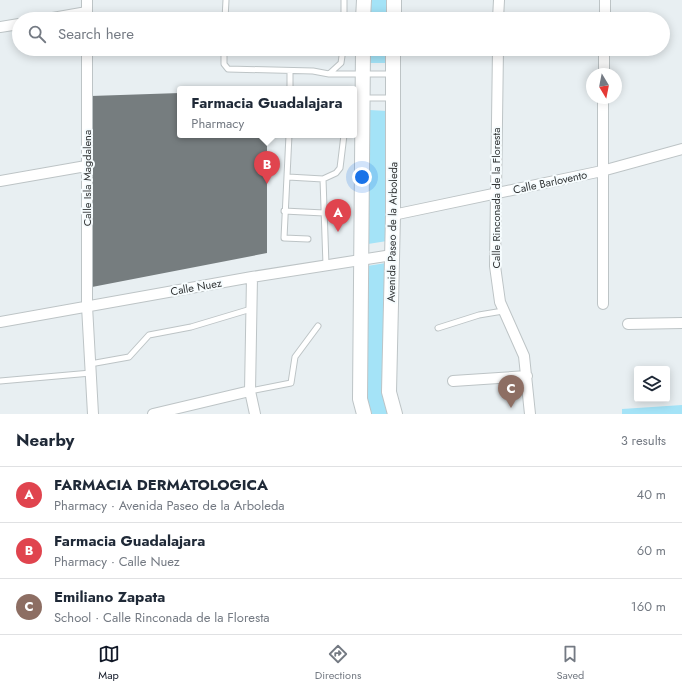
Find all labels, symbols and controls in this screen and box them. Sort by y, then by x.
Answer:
search box [12,12,670,56]
icon: search [26,23,48,45]
text: Search here [58,23,134,45]
north arrow [586,68,622,104]
popup [177,86,357,138]
text: Farmacia Guadalajara [191,92,343,114]
text: Pharmacy [191,114,244,133]
street label: Calle Rinconada de la Floresta [488,128,504,268]
street label: Calle Isla Magdalena [79,130,95,226]
pin: B [254,151,280,184]
street label: Avenida Paseo de la Arboleda [383,162,401,302]
street label: Calle Barlovento [512,166,588,198]
your location [352,167,372,187]
pin: A [325,199,351,232]
street label: Calle Nuez [169,275,223,299]
map controls [634,366,670,402]
button: layers [634,366,670,402]
pin: C [498,375,524,408]
text: Nearby [16,428,74,452]
text: 3 results [621,431,666,450]
text: FARMACIA DERMATOLOGICA [54,474,268,496]
text: A [24,485,34,504]
text: 40 m [637,485,666,504]
text: Pharmacy · Avenida Paseo de la Arboleda [54,496,285,515]
text: Farmacia Guadalajara [54,530,205,552]
text: B [25,541,33,560]
text: 60 m [637,541,666,560]
text: Pharmacy · Calle Nuez [54,552,180,571]
text: Emiliano Zapata [54,586,165,608]
text: C [24,597,34,616]
text: 160 m [631,597,666,616]
text: School · Calle Rinconada de la Floresta [54,608,270,627]
tab: Map [98,643,120,683]
tab: Directions [315,643,361,683]
tab: Saved [557,643,584,683]

